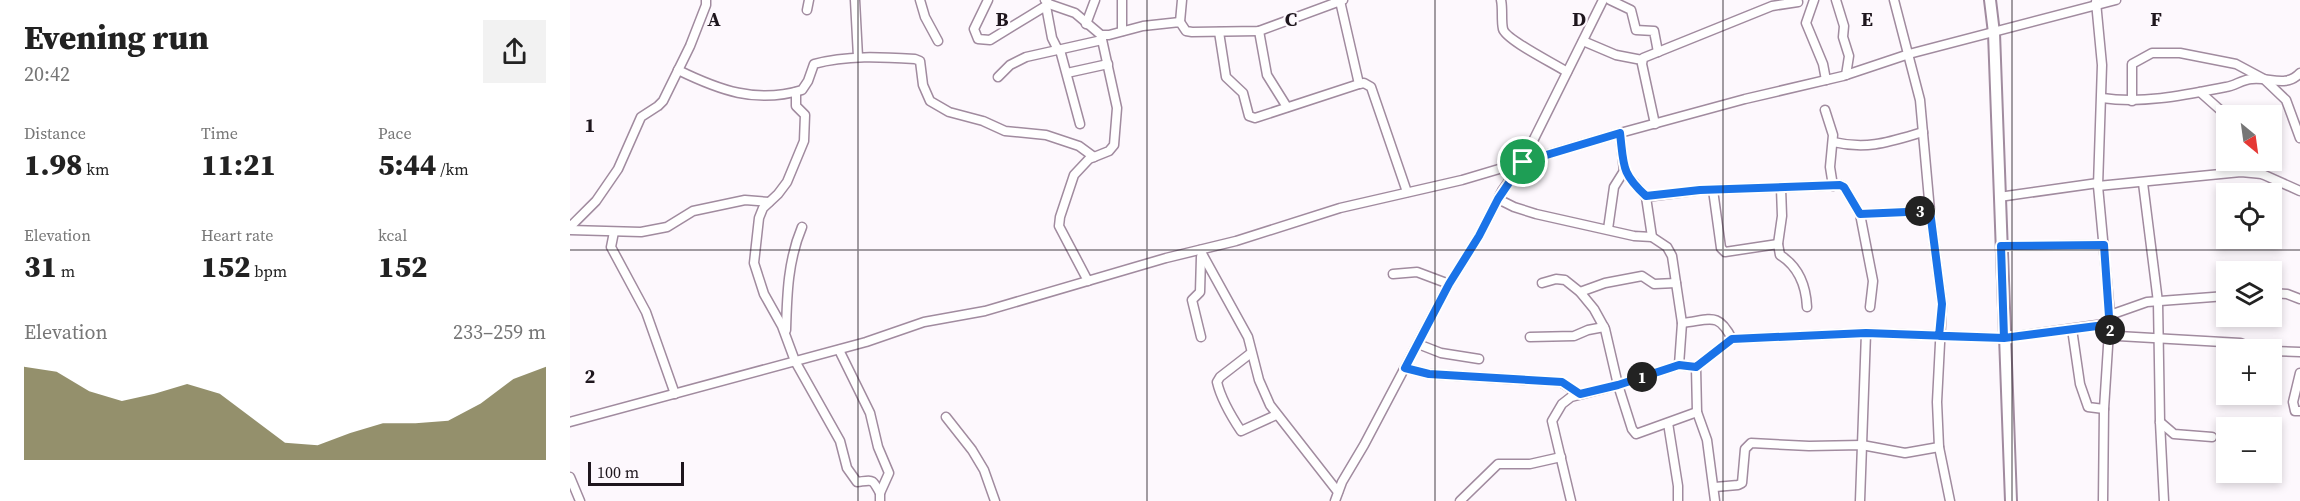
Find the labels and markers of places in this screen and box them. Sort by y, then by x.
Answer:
pin [1497,136,1548,187]
pin: 3 [1905,196,1935,226]
pin: 2 [2095,315,2125,345]
pin: 1 [1627,362,1657,392]

